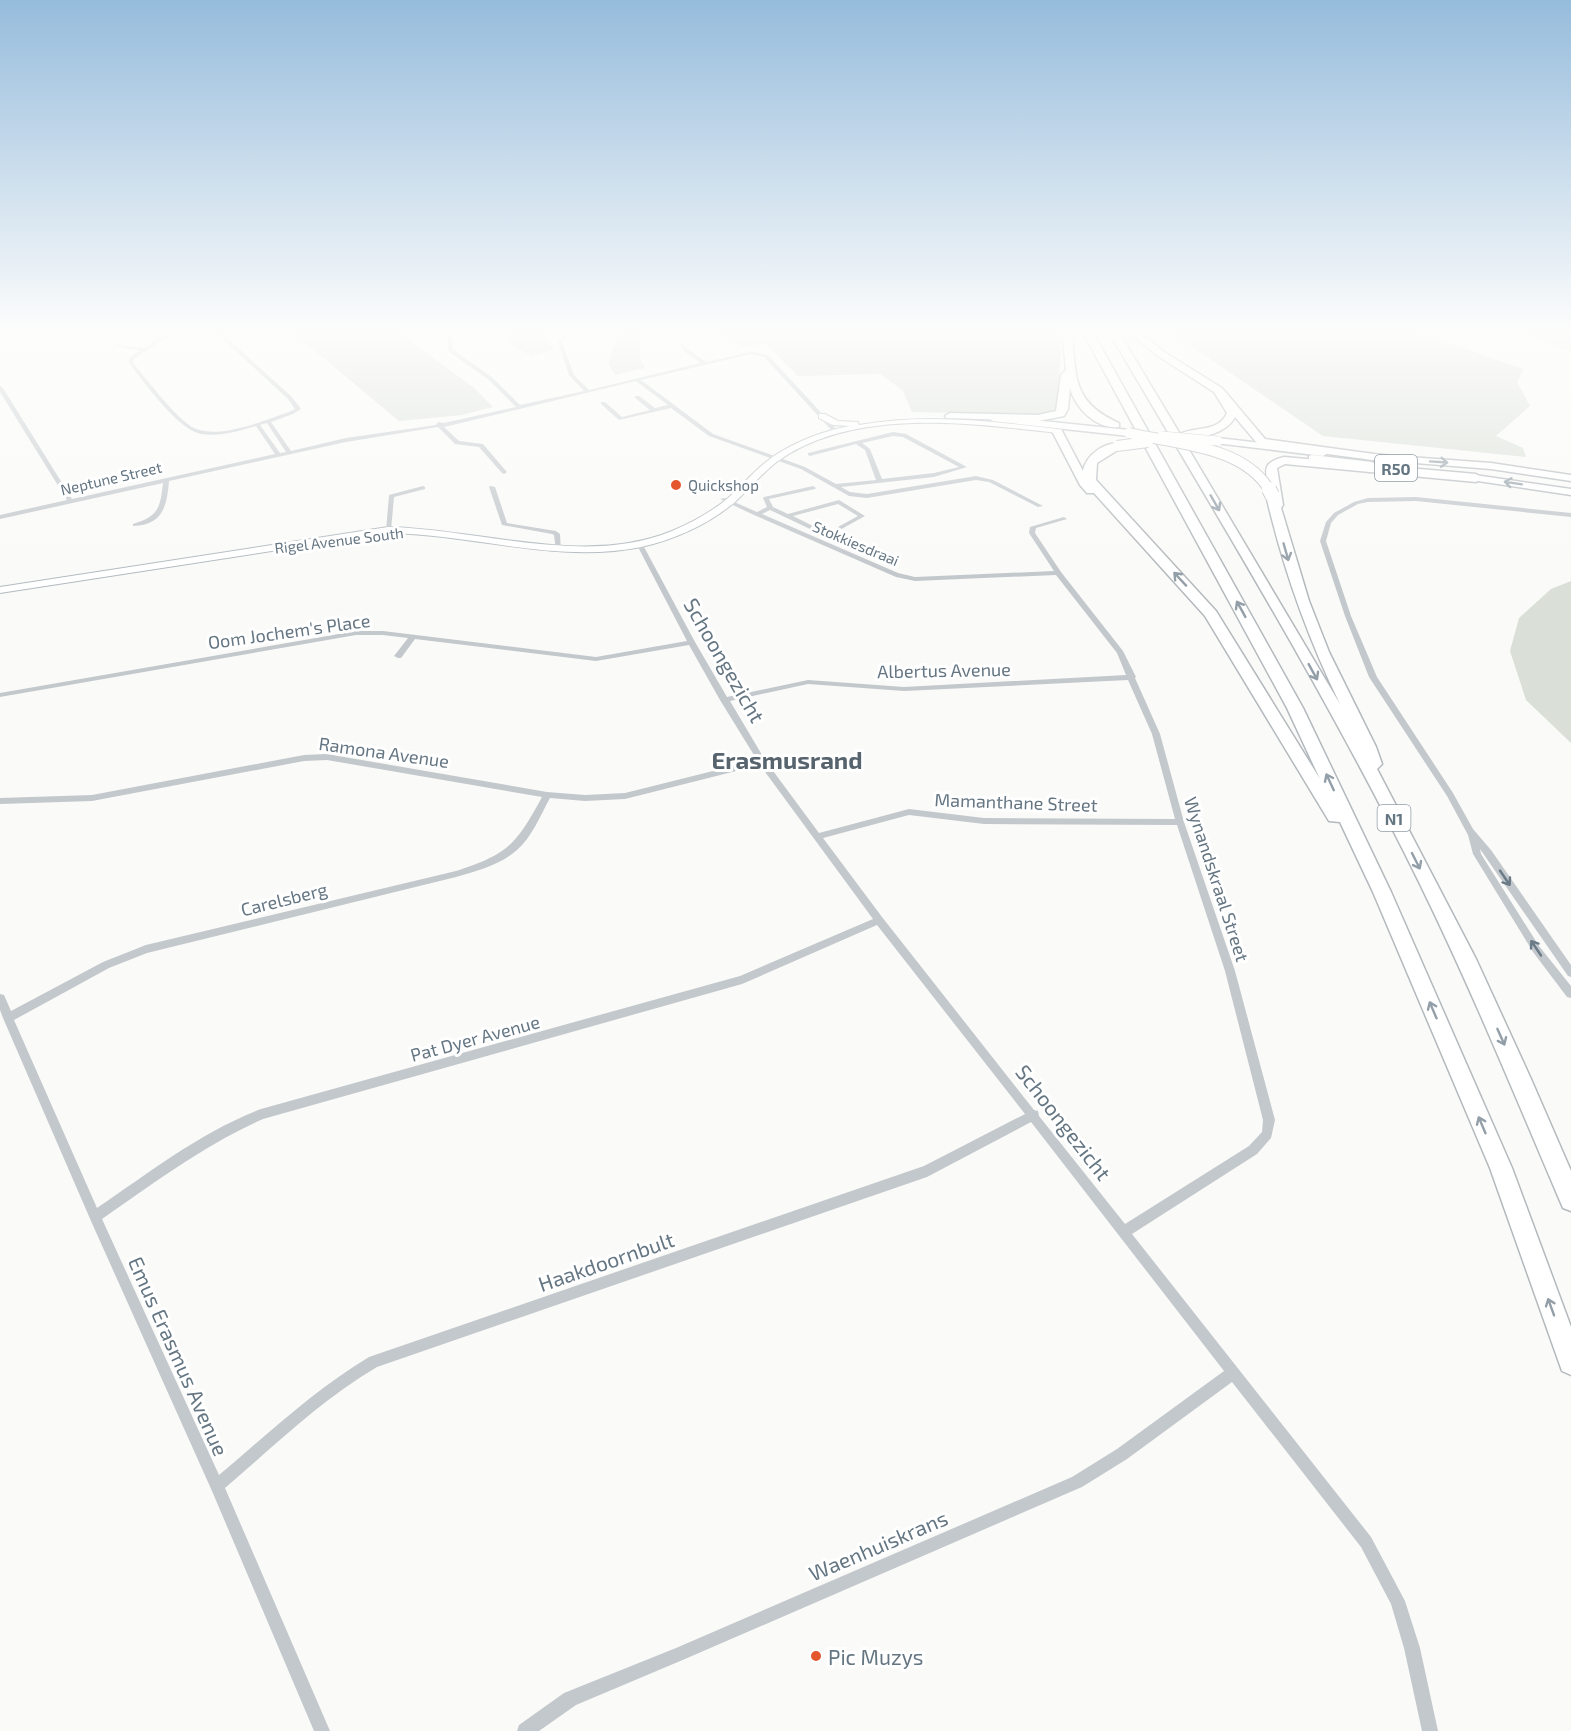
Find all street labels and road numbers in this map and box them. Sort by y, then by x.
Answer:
road number: R50 [1375,455,1417,481]
street label: Neptune Street [59,458,164,498]
street label: Stokkiesdraai [810,517,902,569]
street label: Rigel Avenue South [273,523,405,557]
street label: Schoongezicht [679,593,771,727]
street label: Oom Jochem's Place [206,609,372,653]
street label: Albertus Avenue [877,658,1011,682]
street label: Ramona Avenue [317,732,451,772]
street label: Mamanthane Street [934,788,1098,816]
street label: Wynandskraal Street [1180,794,1254,964]
road number: N1 [1378,805,1410,831]
street label: Carelsberg [238,878,330,920]
street label: Pat Dyer Avenue [408,1010,542,1066]
street label: Schoongezicht [1011,1059,1117,1185]
street label: Haakdoornbult [535,1226,677,1296]
street label: Emus Erasmus Avenue [124,1253,234,1459]
street label: Waenhuiskrans [805,1505,951,1585]

